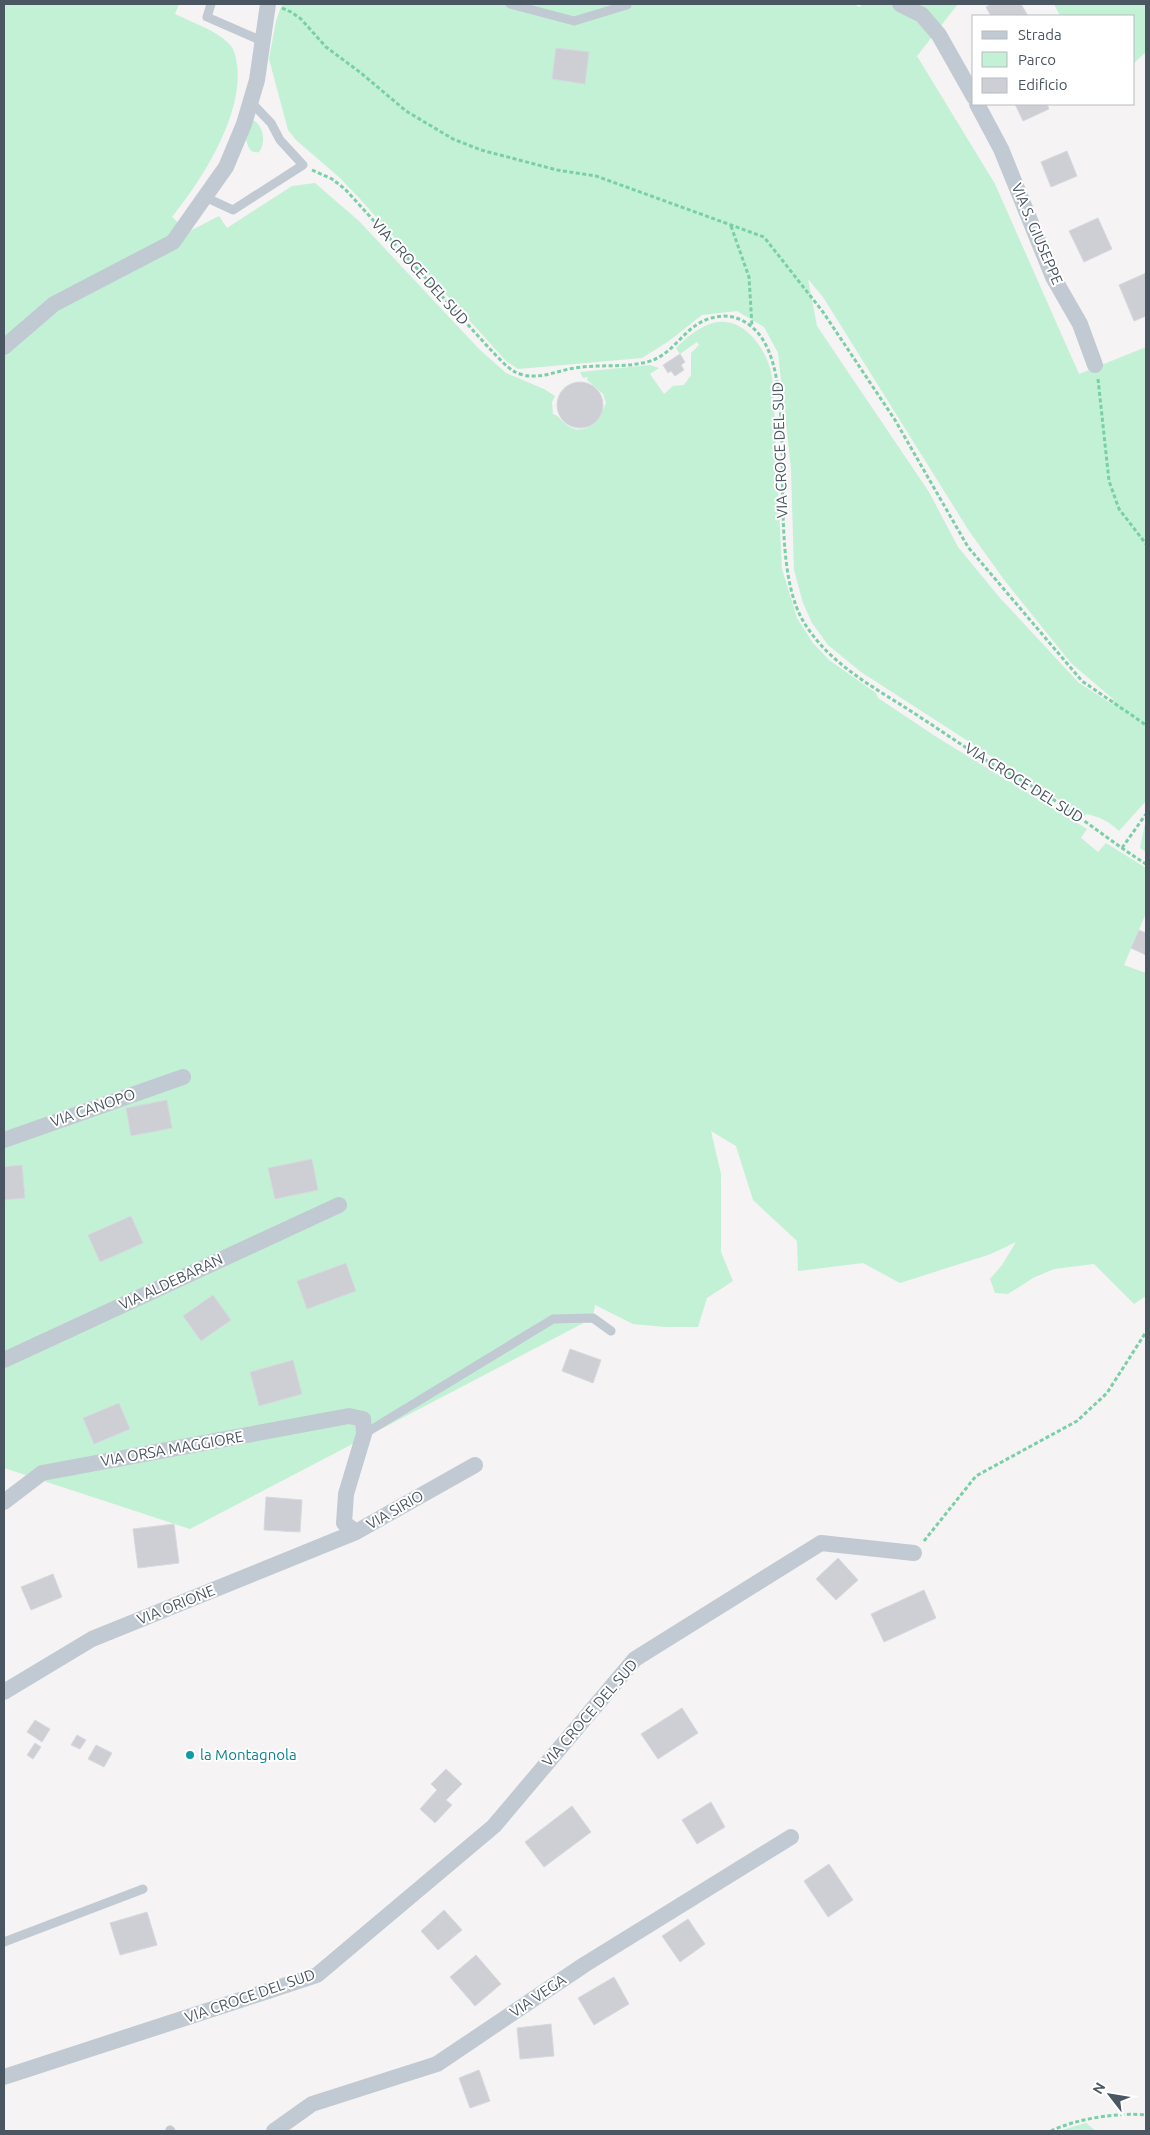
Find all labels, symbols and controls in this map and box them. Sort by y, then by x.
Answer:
legend [972,15,1135,105]
text: Strada [1018,26,1062,43]
text: Parco [1018,51,1056,68]
text: Edificio [1018,76,1067,93]
street label: VIA S. GIUSEPPE [1008,181,1066,287]
street label: VIA CROCE DEL SUD [368,215,472,328]
street label: VIA CROCE DEL SUD [769,381,790,519]
street label: VIA CROCE DEL SUD [962,739,1087,826]
street label: VIA CANOPO [48,1085,138,1130]
street label: VIA ALDEBARAN [116,1250,225,1313]
street label: VIA ORSA MAGGIORE [99,1428,244,1469]
street label: VIA SIRIO [363,1486,426,1533]
street label: VIA ORIONE [135,1581,217,1628]
street label: VIA CROCE DEL SUD [538,1656,641,1770]
place label: la Montagnola [200,1746,297,1763]
marker: la Montagnola [184,1749,196,1761]
street label: VIA CROCE DEL SUD [183,1965,317,2026]
street label: VIA VEGA [506,1971,569,2021]
north arrow [1085,2070,1135,2120]
text: N [1089,2080,1108,2097]

